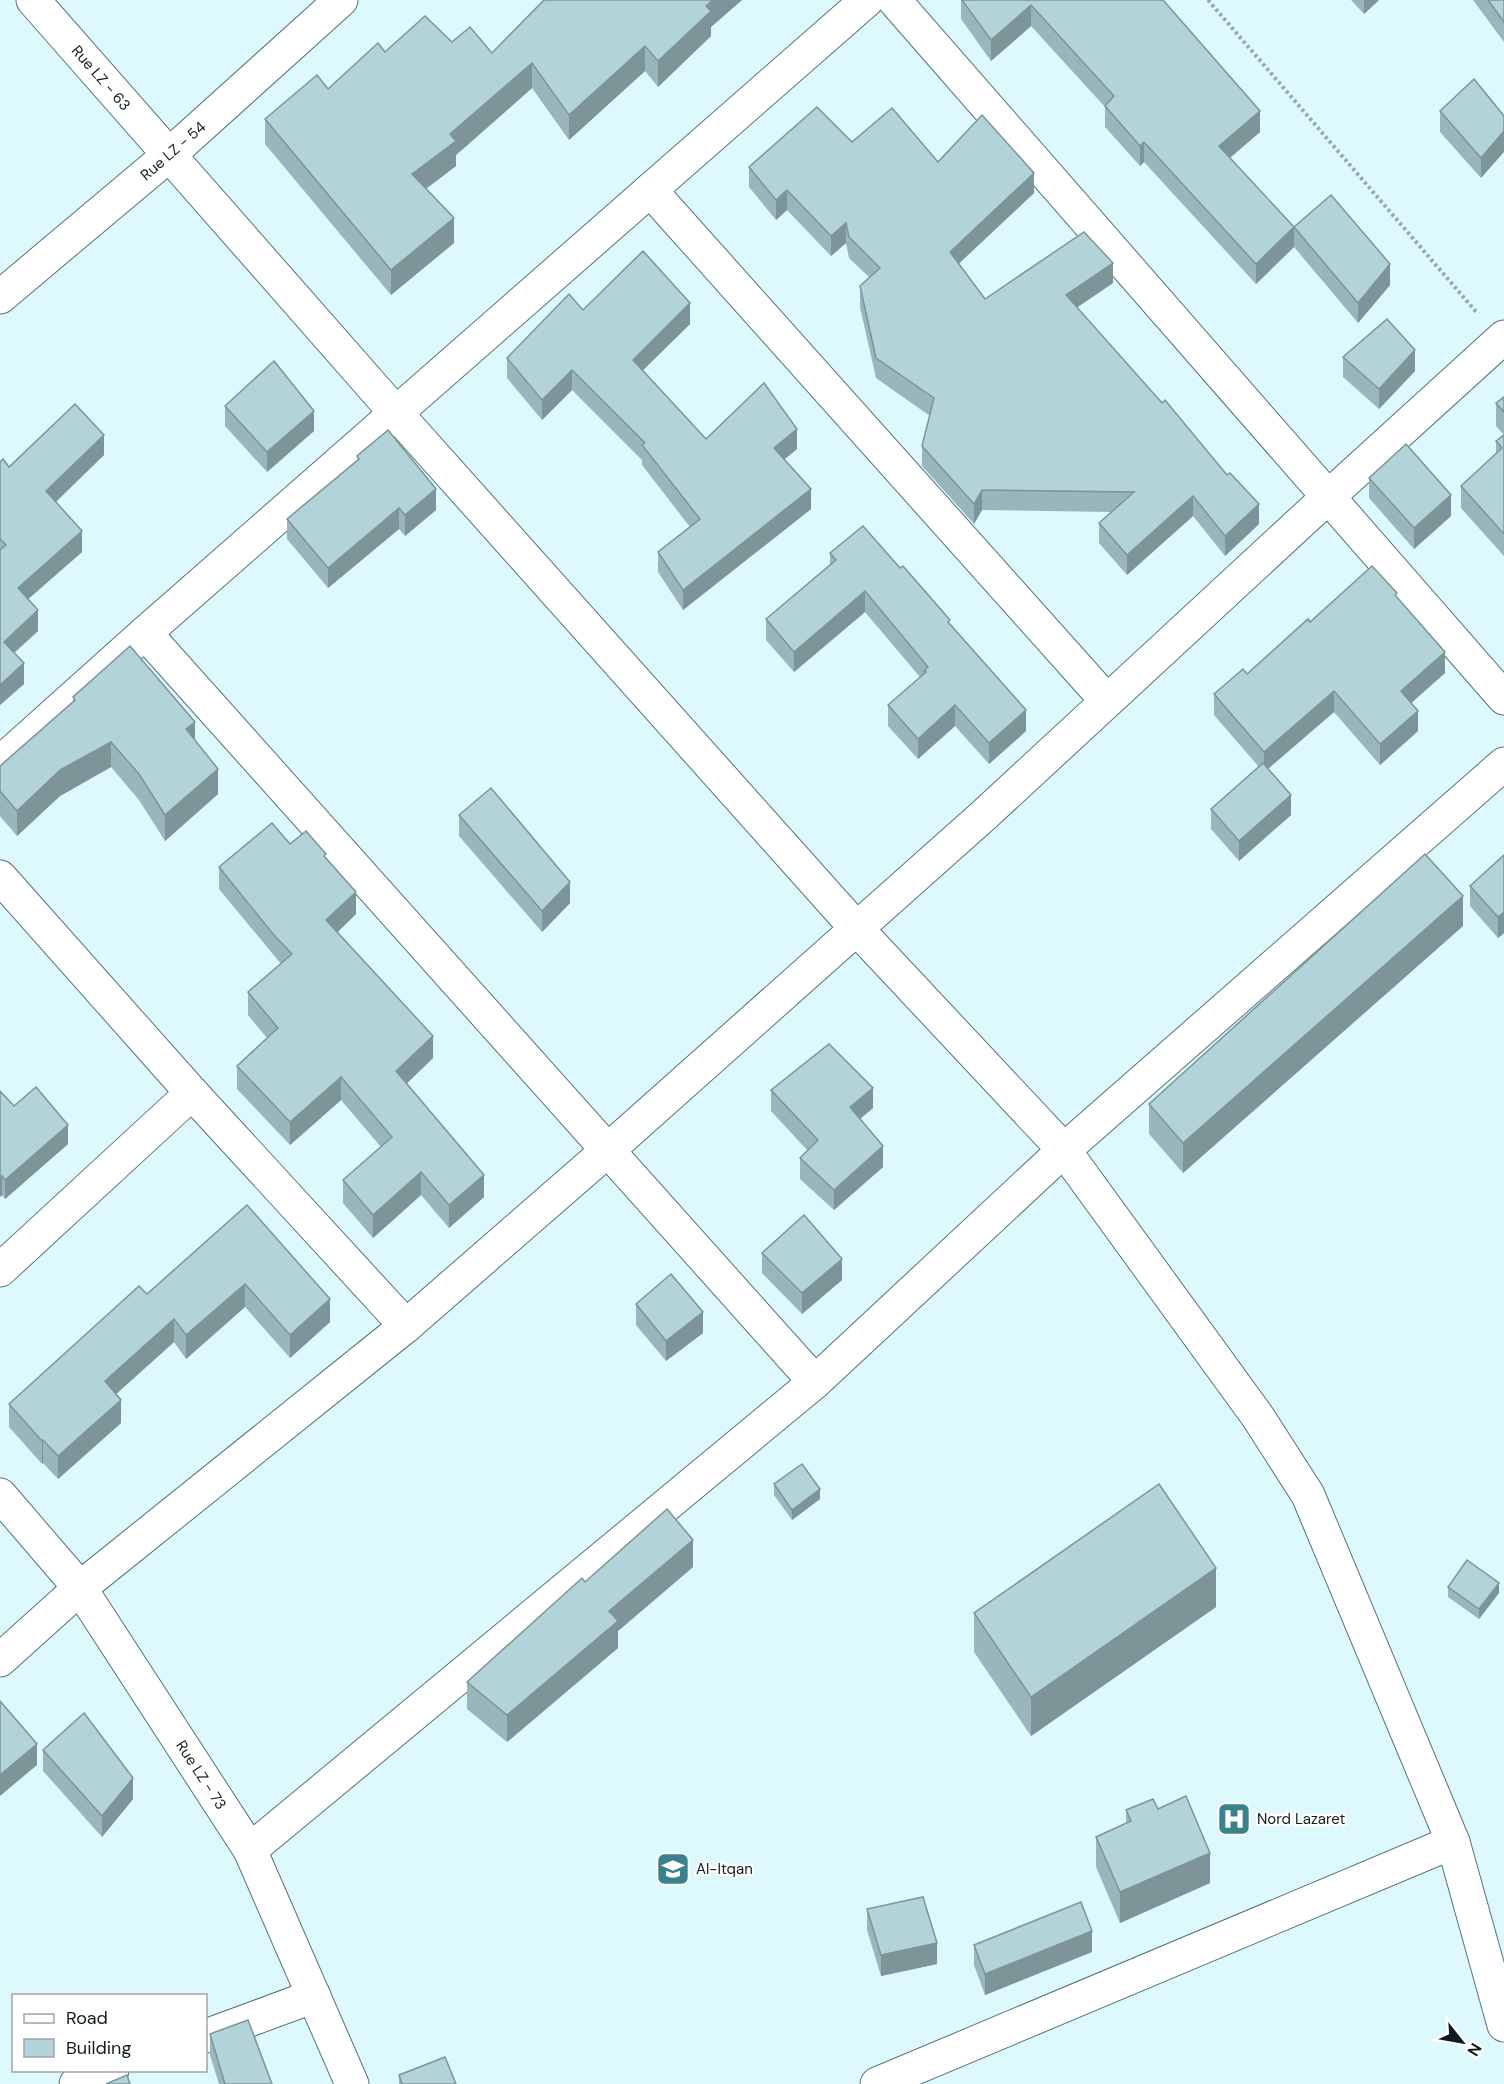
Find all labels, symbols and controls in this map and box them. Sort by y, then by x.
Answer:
street label: Rue LZ - 63 [67,41,135,115]
street label: Rue LZ - 54 [136,117,210,185]
street label: Rue LZ - 73 [171,1737,231,1813]
hospital icon: Nord Lazaret [1216,1801,1252,1837]
place label: Nord Lazaret [1257,1809,1346,1829]
school or university icon: Al-Itqan [655,1851,691,1887]
place label: Al-Itqan [696,1859,753,1879]
legend [12,1994,207,2072]
text: Road [66,2006,108,2030]
north arrow [1432,2012,1492,2072]
text: Building [66,2036,131,2060]
text: N [1462,2039,1486,2060]

